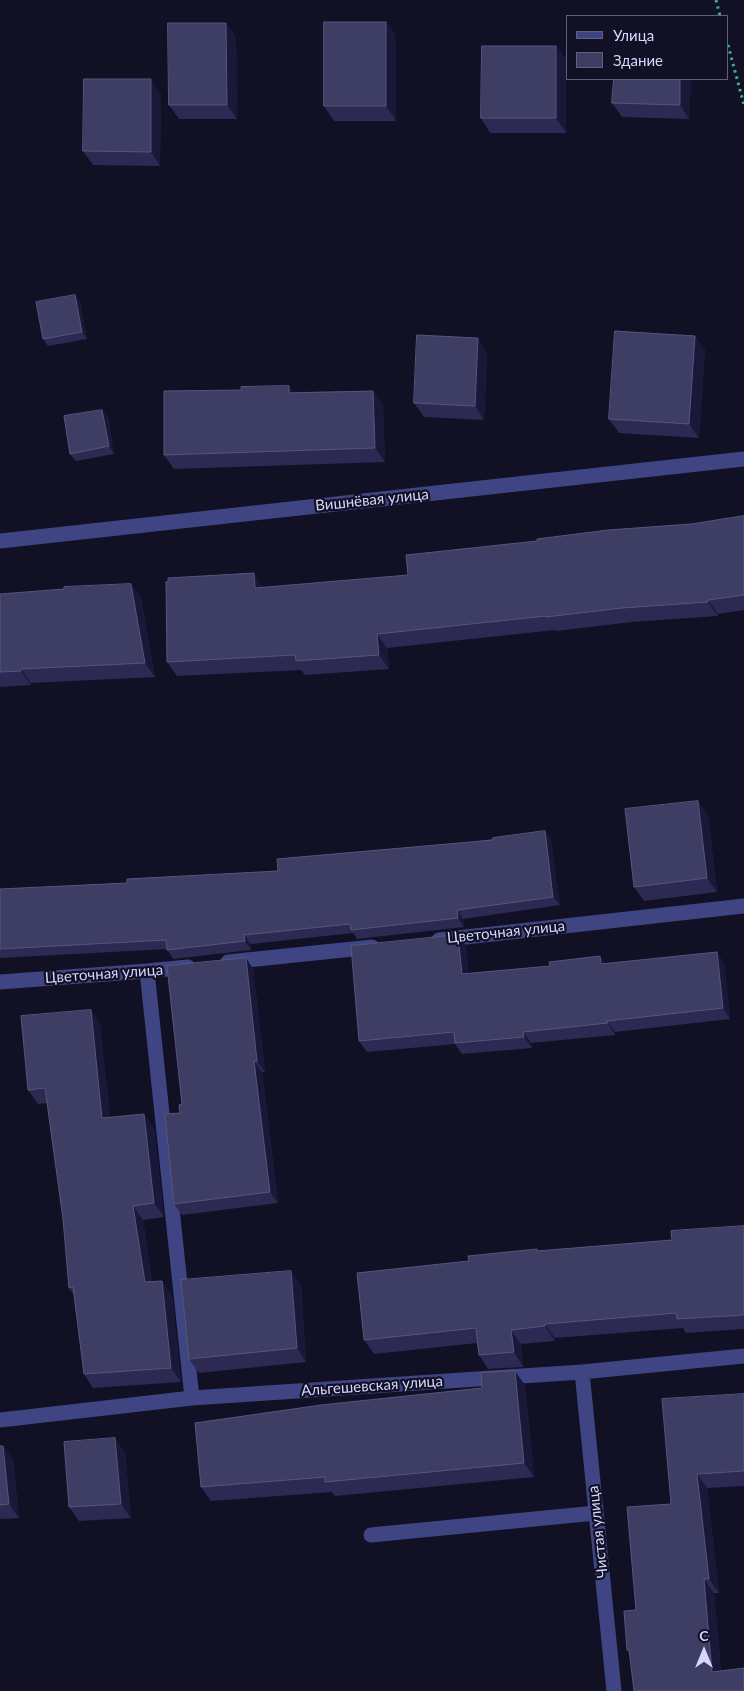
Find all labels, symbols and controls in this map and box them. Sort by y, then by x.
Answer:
legend [566,15,729,80]
text: Улица [613,26,654,44]
text: Здание [613,51,663,69]
street label: Вишнёвая улица [314,485,430,515]
street label: Цветочная улица [446,917,566,947]
street label: Цветочная улица [44,961,164,987]
street label: Альгешевская улица [300,1372,444,1400]
street label: Чистая улица [584,1485,612,1579]
north arrow [679,1626,729,1676]
text: С [699,1627,709,1644]

